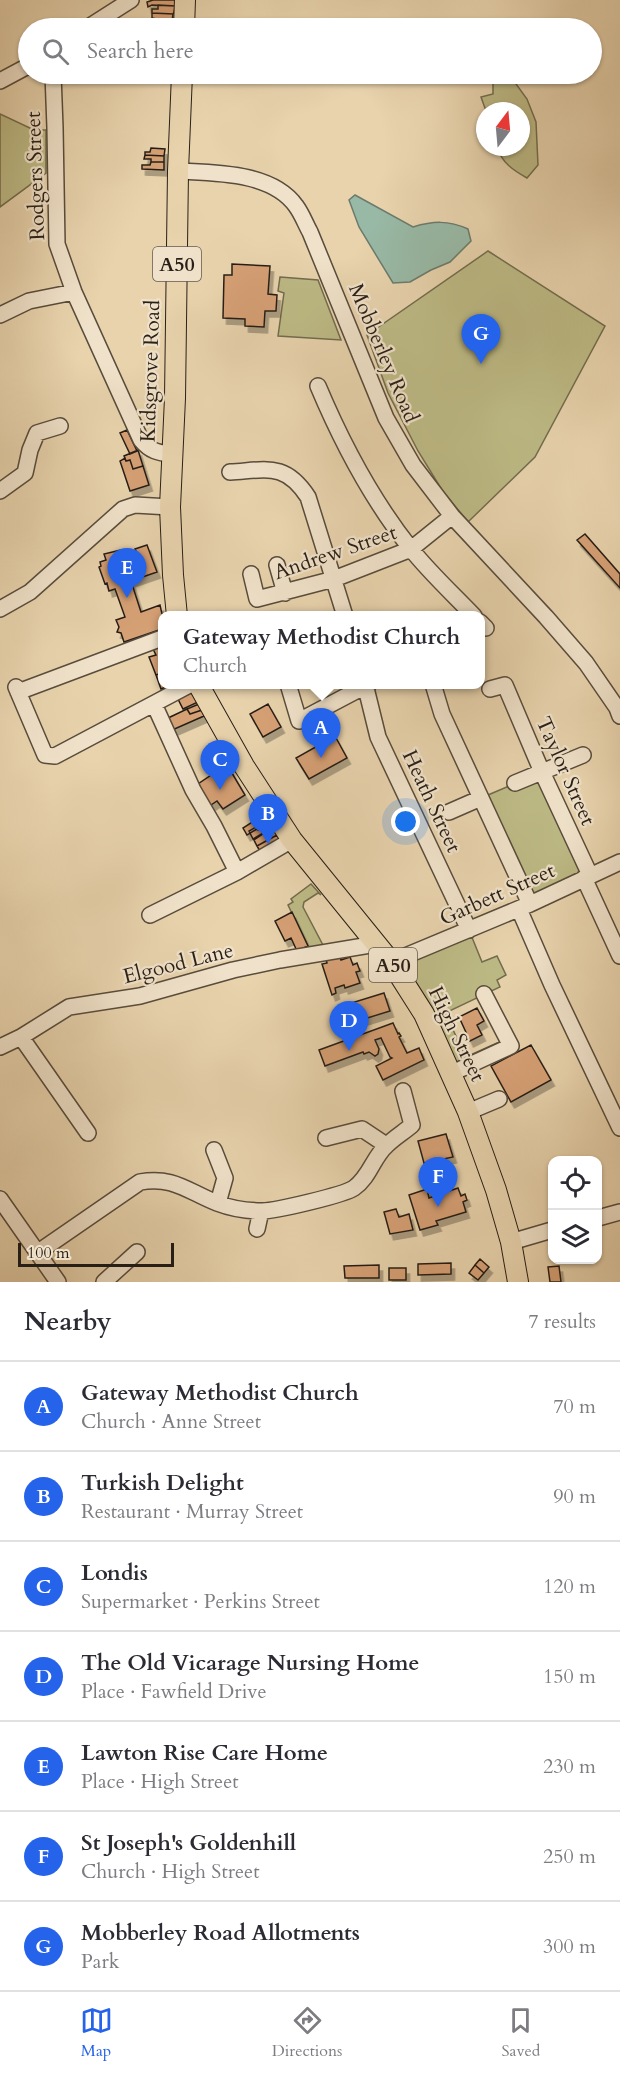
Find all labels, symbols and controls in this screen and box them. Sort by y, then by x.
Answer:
search box [18,18,602,84]
icon: search [39,35,72,68]
text: Search here [87,36,194,66]
north arrow [476,102,530,156]
street label: Rodgers Street [19,111,52,241]
road number: A50 [153,247,201,281]
street label: Mobberley Road [341,279,426,427]
street label: Kidsgrove Road [134,299,167,443]
pin: G [462,314,500,364]
street label: Andrew Street [270,518,401,587]
pin: E [108,548,146,598]
popup [158,611,485,689]
text: Gateway Methodist Church [183,622,460,652]
text: Church [183,652,247,679]
pin: A [302,708,340,758]
street label: Taylor Street [529,712,603,830]
pin: C [200,740,240,790]
street label: Heath Street [395,745,468,858]
pin: B [248,794,288,844]
your location [391,807,420,836]
street label: Garbett Street [435,856,560,933]
street label: Elgood Lane [120,936,236,991]
road number: A50 [369,948,417,982]
street label: High Street [421,982,492,1087]
pin: D [330,1002,368,1051]
map controls [548,1156,602,1264]
button: locate [548,1156,602,1210]
pin: F [418,1158,458,1207]
button: layers [548,1210,602,1264]
scale bar [18,1240,174,1268]
text: 100 m [27,1242,69,1264]
text: Nearby [24,1304,112,1339]
text: 7 results [528,1308,596,1335]
text: Gateway Methodist Church [81,1378,359,1408]
text: A [36,1393,51,1420]
text: 70 m [553,1393,596,1420]
text: Church · Anne Street [81,1408,261,1435]
text: Turkish Delight [81,1468,244,1498]
text: B [36,1483,51,1510]
text: 90 m [553,1483,596,1510]
text: Restaurant · Murray Street [81,1498,303,1525]
text: Londis [81,1558,148,1588]
text: C [36,1573,51,1600]
text: 120 m [543,1573,596,1600]
text: Supermarket · Perkins Street [81,1588,320,1615]
text: The Old Vicarage Nursing Home [81,1648,419,1678]
text: D [35,1663,52,1690]
text: 150 m [543,1663,596,1690]
text: Place · Fawfield Drive [81,1678,266,1705]
text: Lawton Rise Care Home [81,1738,328,1768]
text: E [37,1753,50,1780]
text: 230 m [543,1753,596,1780]
text: Place · High Street [81,1768,239,1795]
text: St Joseph's Goldenhill [81,1828,296,1858]
text: F [38,1843,49,1870]
text: 250 m [543,1843,596,1870]
text: Church · High Street [81,1858,259,1885]
text: Mobberley Road Allotments [81,1918,360,1948]
text: G [35,1933,52,1960]
text: 300 m [543,1933,596,1960]
text: Park [81,1948,119,1975]
tab: Map [80,2004,113,2062]
tab: Directions [272,2004,342,2062]
tab: Saved [502,2004,540,2062]

